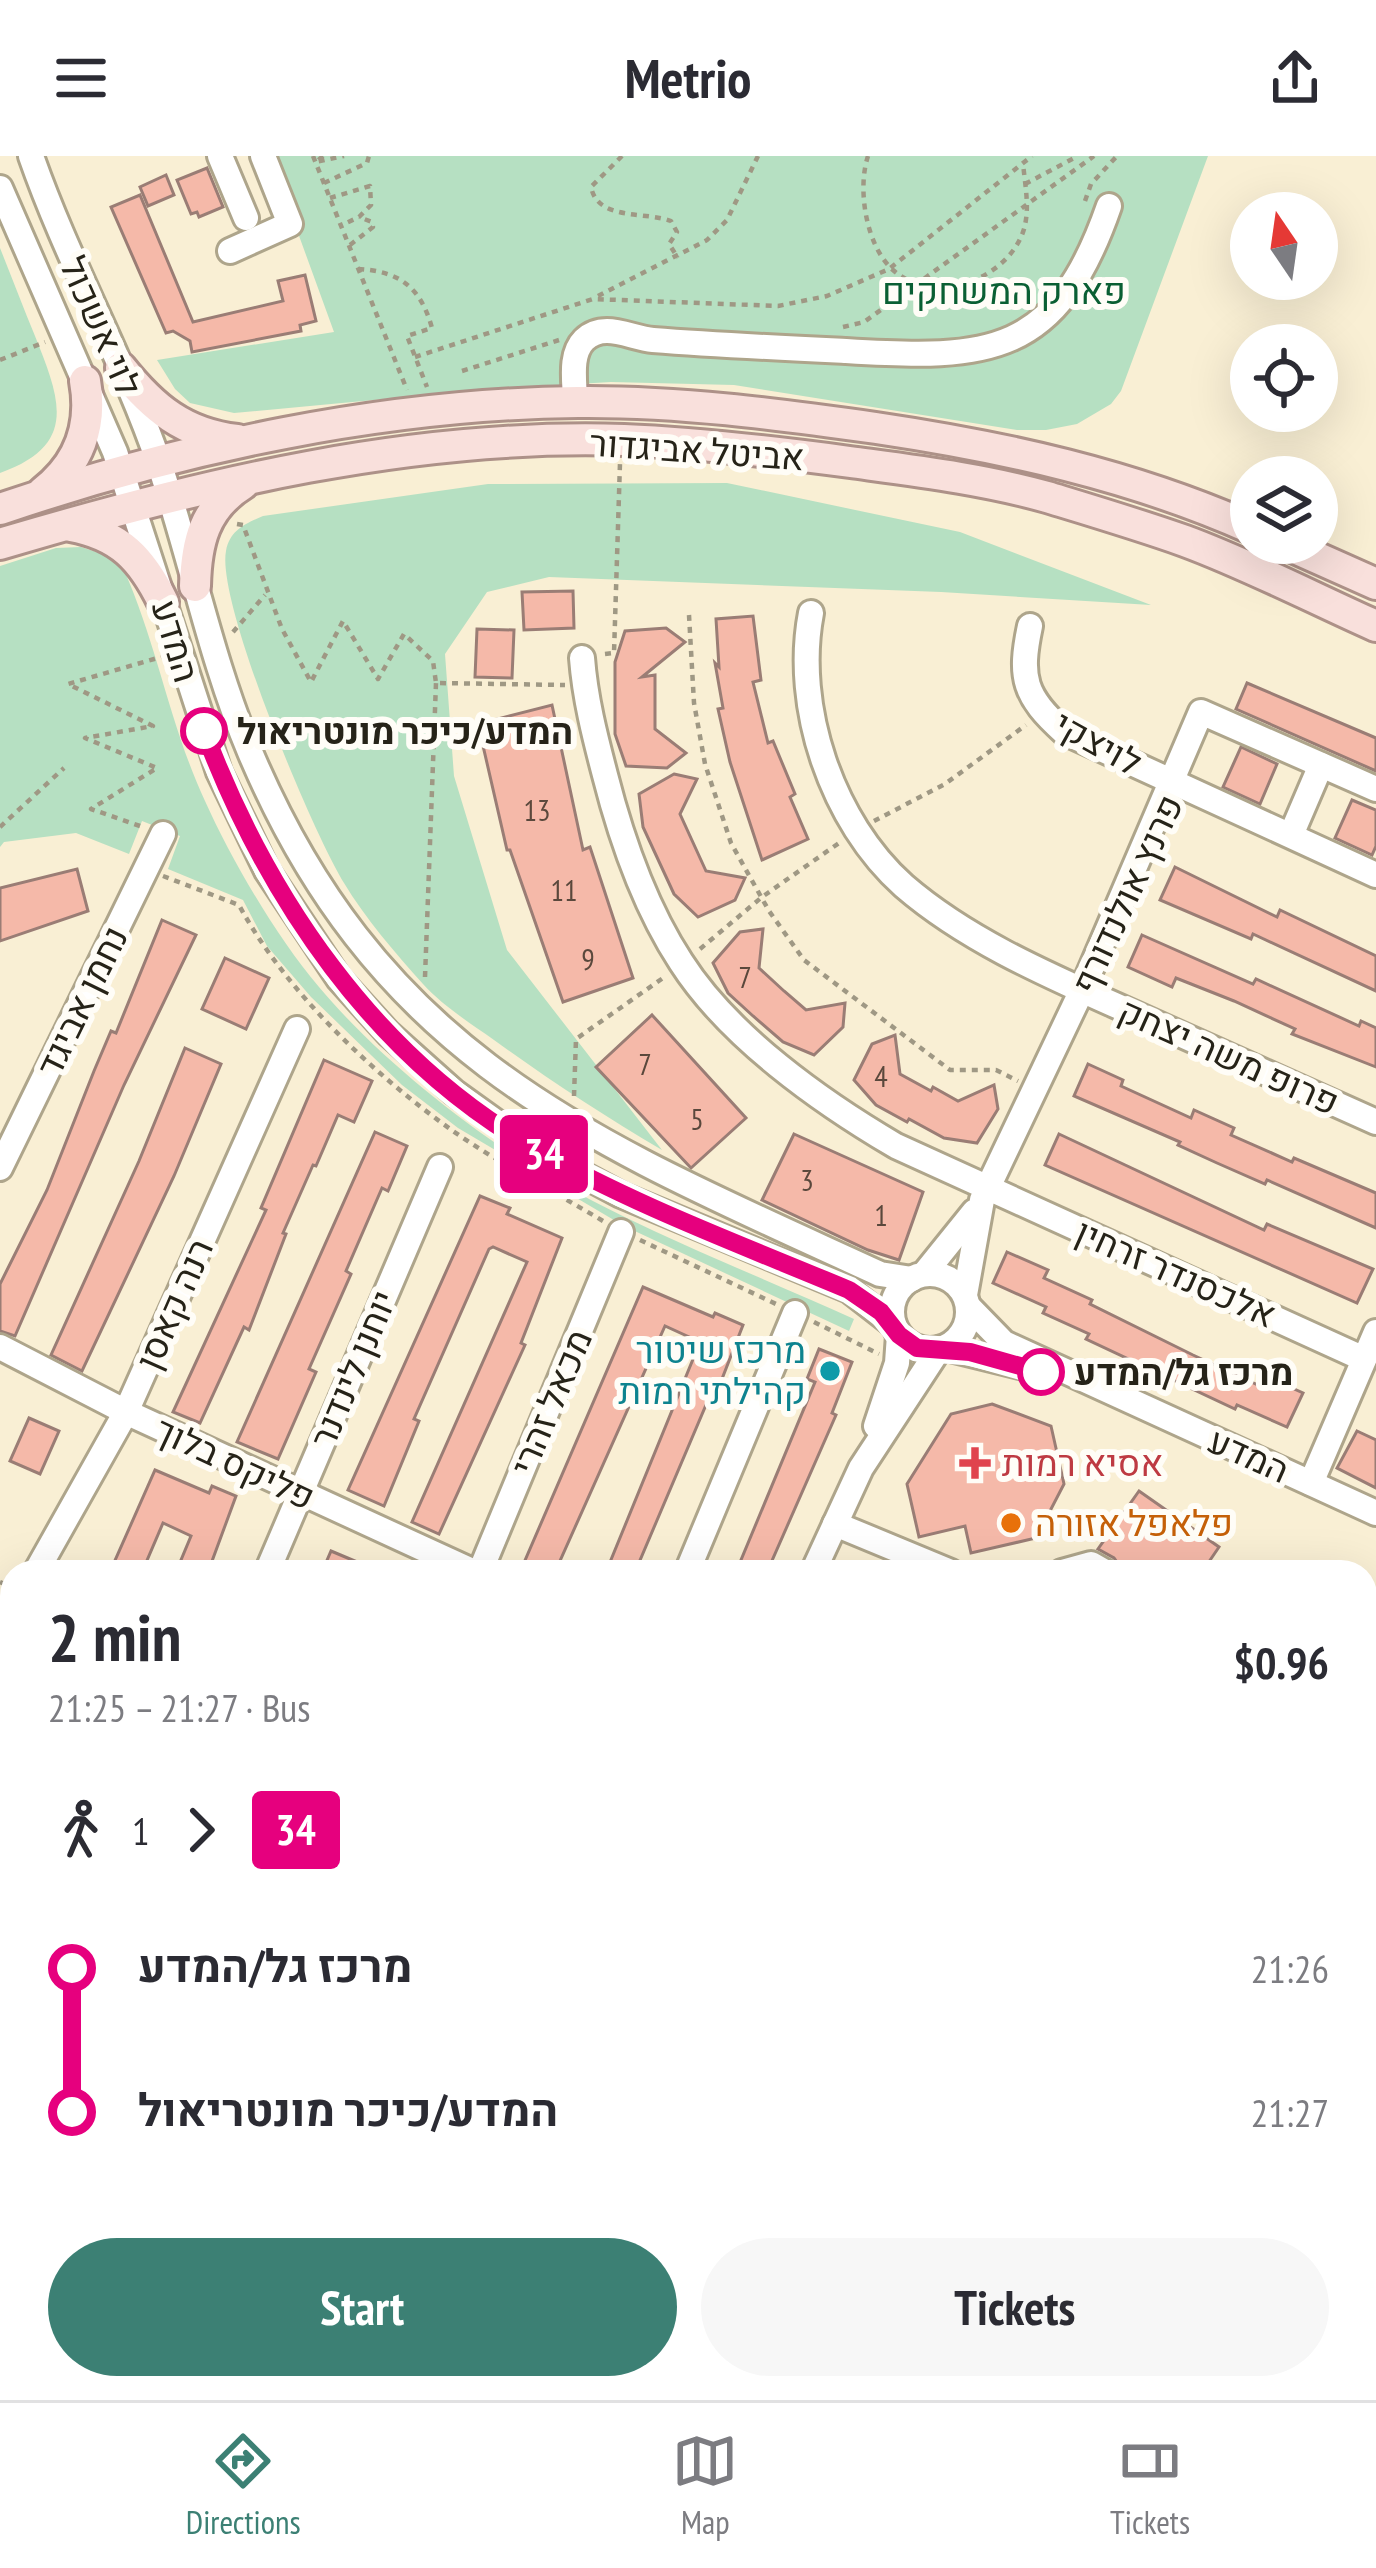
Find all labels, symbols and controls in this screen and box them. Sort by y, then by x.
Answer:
text: Metrio [625,43,751,113]
icon: menu [48,45,114,111]
icon: share [1262,45,1328,111]
north arrow [1230,192,1338,300]
map controls [1230,192,1338,564]
street label: לוי אשכול [50,249,153,403]
park label: פארק המשחקים [882,267,1126,314]
button: locate [1230,324,1338,432]
street label: אביטל אביגדור [588,419,806,480]
button: layers [1230,456,1338,564]
street label: המדע [142,594,211,688]
street label: לויצקי [1046,699,1150,786]
place label: המדע/כיכר מונטריאול [237,707,573,754]
marker: המדע/כיכר מונטריאול [182,709,226,753]
street label: פרנץ אולנדורף [1060,787,1193,1001]
house number: 13 [524,790,551,829]
house number: 11 [551,870,578,909]
street label: נחמן אביגד [25,918,138,1084]
house number: 9 [581,939,595,978]
house number: 7 [738,957,752,996]
street label: פרופ משה יצחק [1112,986,1347,1125]
house number: 7 [638,1044,652,1083]
house number: 4 [874,1056,888,1095]
house number: 5 [690,1099,704,1138]
line badge: 34 [490,1115,598,1193]
text: 34 [524,1126,564,1181]
house number: 3 [800,1160,814,1199]
house number: 1 [874,1195,888,1234]
street label: אלכסנדר זרחין [1069,1207,1284,1338]
street label: רנה קאסן [124,1231,223,1377]
street label: יוחנן לינדנר [298,1283,407,1454]
street label: מכאל זהרי [499,1322,602,1482]
place label: מרכז שיטור קהילתי רמות [619,1326,806,1414]
place label: מרכז גל/המדע [1074,1348,1293,1395]
marker: מרכז גל/המדע [1019,1350,1063,1394]
marker: מרכז שיטור קהילתי רמות [817,1358,843,1384]
street label: פליקס בלוך [148,1405,323,1520]
street label: המדע [1201,1416,1297,1493]
place label: אסיא רמות [1002,1439,1163,1486]
marker: אסיא רמות [959,1447,991,1479]
place label: פלאפל אזורה [1035,1499,1233,1546]
marker: פלאפל אזורה [998,1510,1024,1536]
text: 2 min [48,1594,181,1679]
text: $0.96 [1233,1633,1329,1691]
text: 21:25 – 21:27 · Bus [48,1682,310,1733]
icon: walk [48,1797,114,1863]
icon: forward [168,1797,234,1863]
text: 34 [276,1802,316,1857]
text: 1 [132,1805,150,1856]
text: מרכז גל/המדע [138,1936,412,1994]
text: 21:26 [1251,1943,1329,1994]
text: המדע/כיכר מונטריאול [138,2080,558,2138]
text: 21:27 [1251,2087,1329,2138]
button: Start [48,2238,677,2376]
button: Tickets [701,2238,1329,2376]
tab: Directions [186,2428,301,2543]
tab: Map [672,2428,738,2543]
tab: Tickets [1110,2428,1190,2543]

